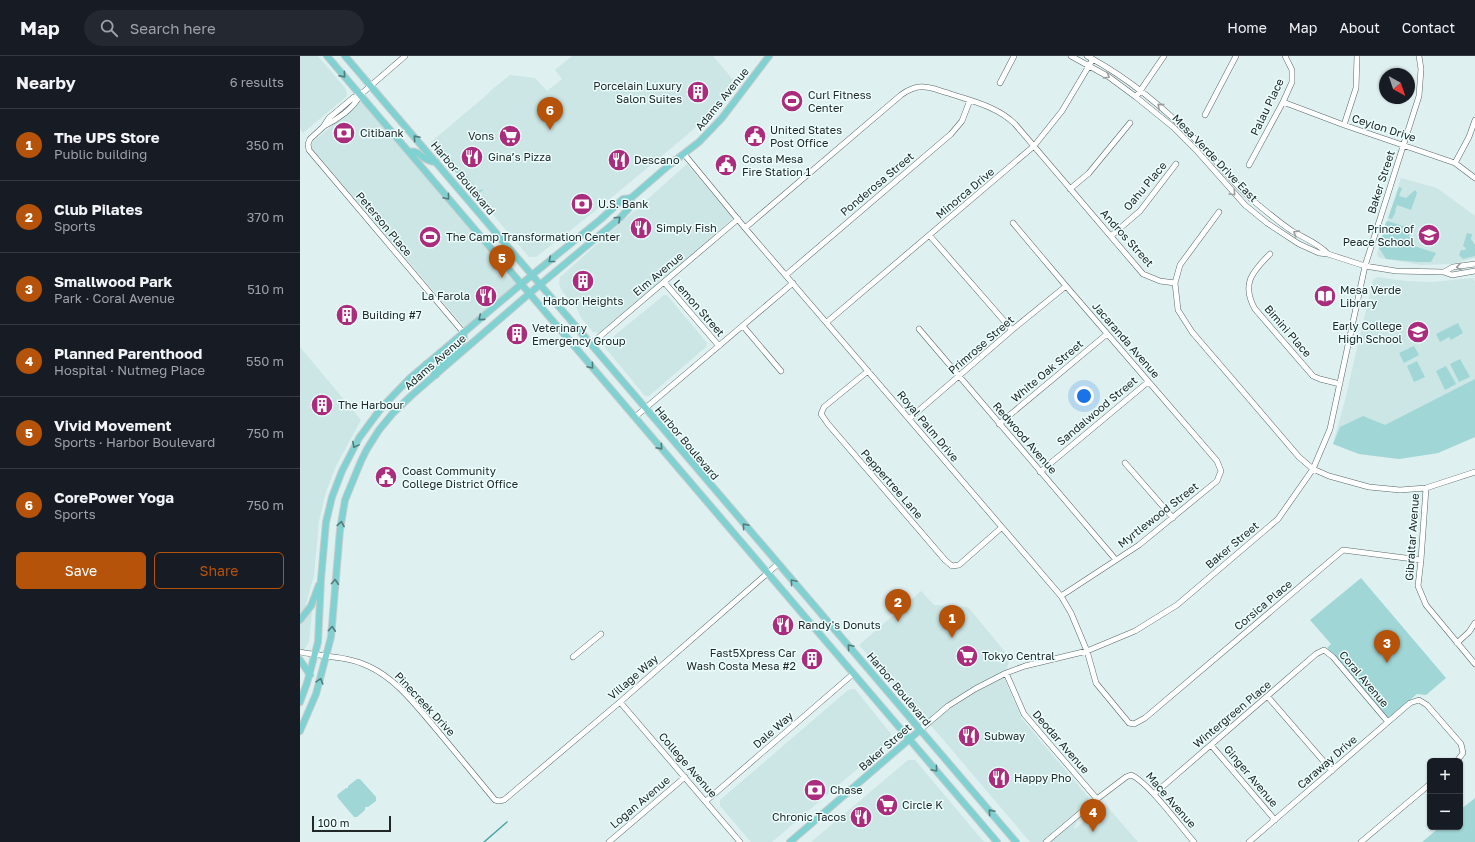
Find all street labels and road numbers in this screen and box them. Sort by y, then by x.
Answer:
street label: Adams Avenue [692,65,751,133]
street label: Palau Place [1247,76,1286,137]
street label: Mesa Verde Drive East [1170,111,1261,204]
street label: Ceylon Drive [1350,111,1418,144]
street label: Harbor Boulevard [429,138,498,217]
street label: Ponderosa Street [837,149,916,218]
street label: Baker Street [1364,149,1397,215]
street label: Oahu Place [1120,159,1169,213]
street label: Minorca Drive [933,164,997,221]
street label: Peterson Place [354,189,415,258]
street label: Andros Street [1098,206,1157,269]
street label: Elm Avenue [630,249,685,298]
street label: Lemon Street [671,277,728,339]
street label: Jacaranda Avenue [1090,299,1163,380]
street label: Bimini Place [1262,302,1315,359]
street label: Primrose Street [945,313,1016,377]
street label: Adams Avenue [401,331,468,392]
street label: White Oak Street [1008,337,1085,404]
street label: Sandalwood Street [1054,373,1139,448]
street label: Royal Palm Drive [895,388,962,464]
street label: Redwood Avenue [991,399,1060,476]
street label: Harbor Boulevard [653,403,722,482]
street label: Peppertree Lane [859,446,926,521]
street label: Myrtlewood Street [1115,479,1200,550]
street label: Gibraltar Avenue [1402,493,1421,581]
street label: Baker Street [1202,519,1261,571]
street label: Corsica Place [1231,577,1294,633]
street label: Coral Avenue [1337,648,1392,710]
street label: Harbor Boulevard [865,649,934,728]
street label: Village Way [605,651,660,702]
street label: Pinecreek Drive [392,669,458,738]
street label: Wintergreen Place [1190,677,1273,750]
street label: Deodar Avenue [1030,707,1092,776]
street label: Dale Way [750,709,795,751]
street label: Baker Street [856,720,914,773]
street label: College Avenue [657,729,720,800]
street label: Caraway Drive [1294,732,1359,791]
street label: Ginger Avenue [1222,742,1281,809]
street label: Mace Avenue [1144,769,1199,830]
street label: Logan Avenue [607,773,672,830]

